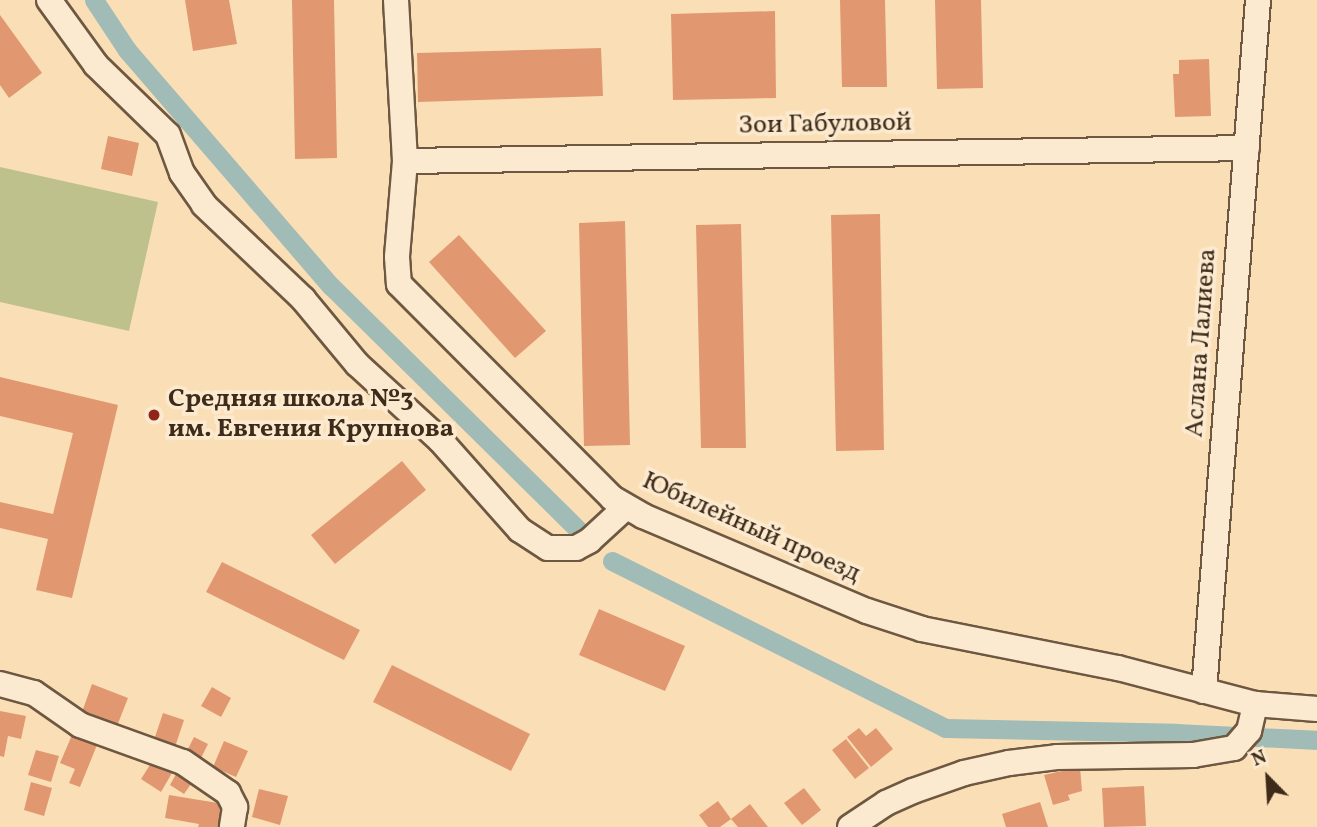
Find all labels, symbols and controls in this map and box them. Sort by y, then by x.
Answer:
street label: Зои Габуловой [738,108,912,142]
street label: Аслана Лалиева [1180,247,1224,439]
place label: Средняя школа №3 им. Евгения Крупнова [168,384,454,446]
marker: Средняя школа №3 им. Евгения Крупнова [146,407,162,423]
street label: Юбилейный проезд [637,466,865,590]
north arrow [1233,743,1303,813]
text: N [1248,744,1271,774]

